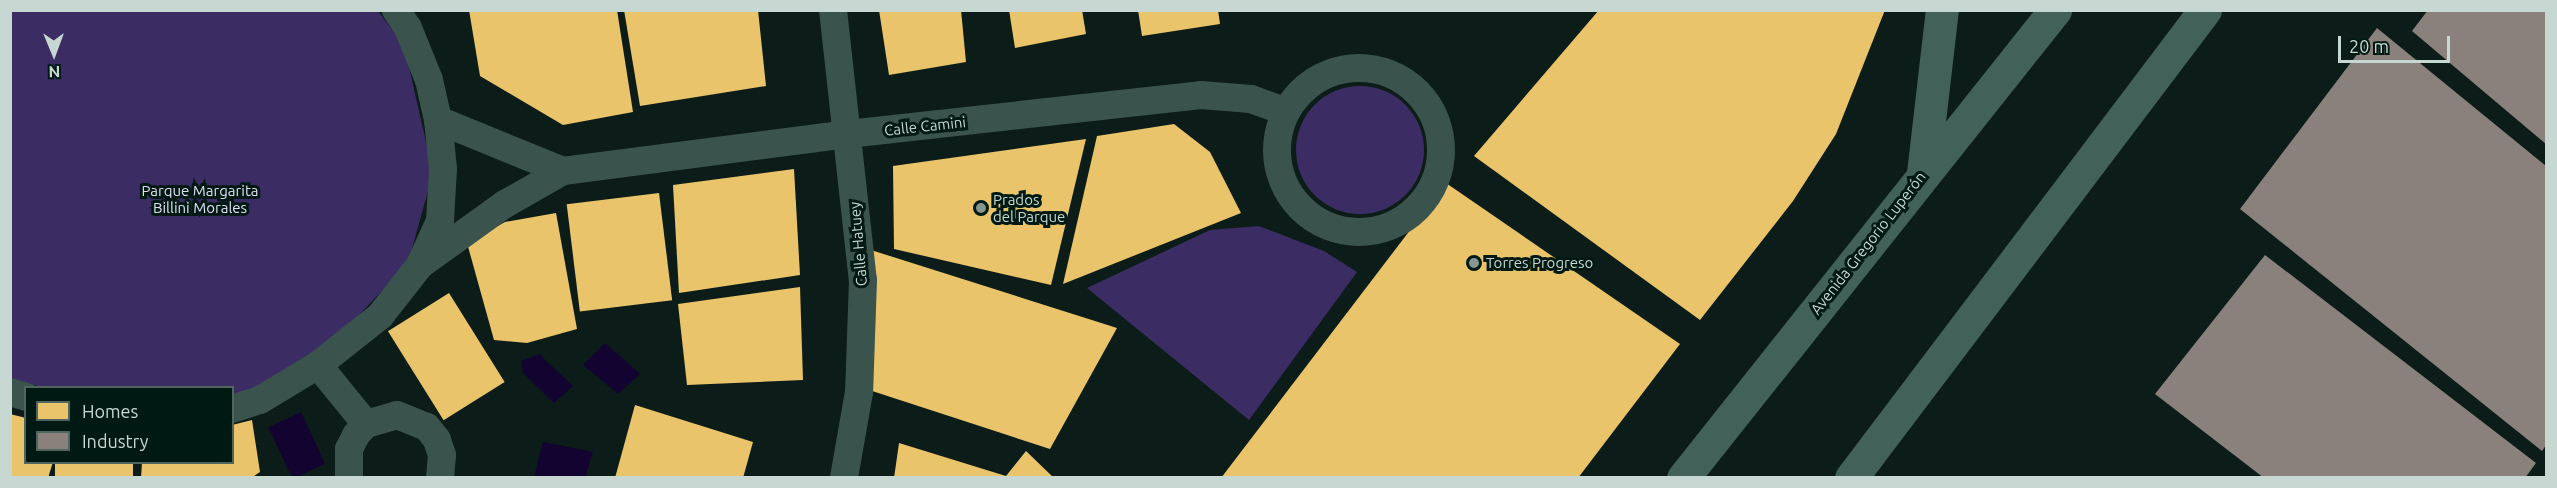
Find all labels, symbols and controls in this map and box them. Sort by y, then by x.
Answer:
north arrow [24,24,84,84]
scale bar [2341,24,2454,62]
text: 20 m [2349,36,2389,56]
text: N [48,63,60,81]
street label: Calle Camini [883,113,967,139]
street label: Avenida Gregorio Luperón [1807,168,1929,318]
park label: Parque Margarita Billini Morales [142,181,258,216]
place label: Prados del Parque [993,190,1065,225]
street label: Calle Hatuey [845,201,871,287]
marker: Prados del Parque [974,201,988,215]
place label: Torres Progreso [1486,254,1593,272]
marker: Torres Progreso [1467,256,1481,270]
legend [24,386,234,464]
text: Homes [82,401,138,421]
text: Industry [82,431,148,451]

